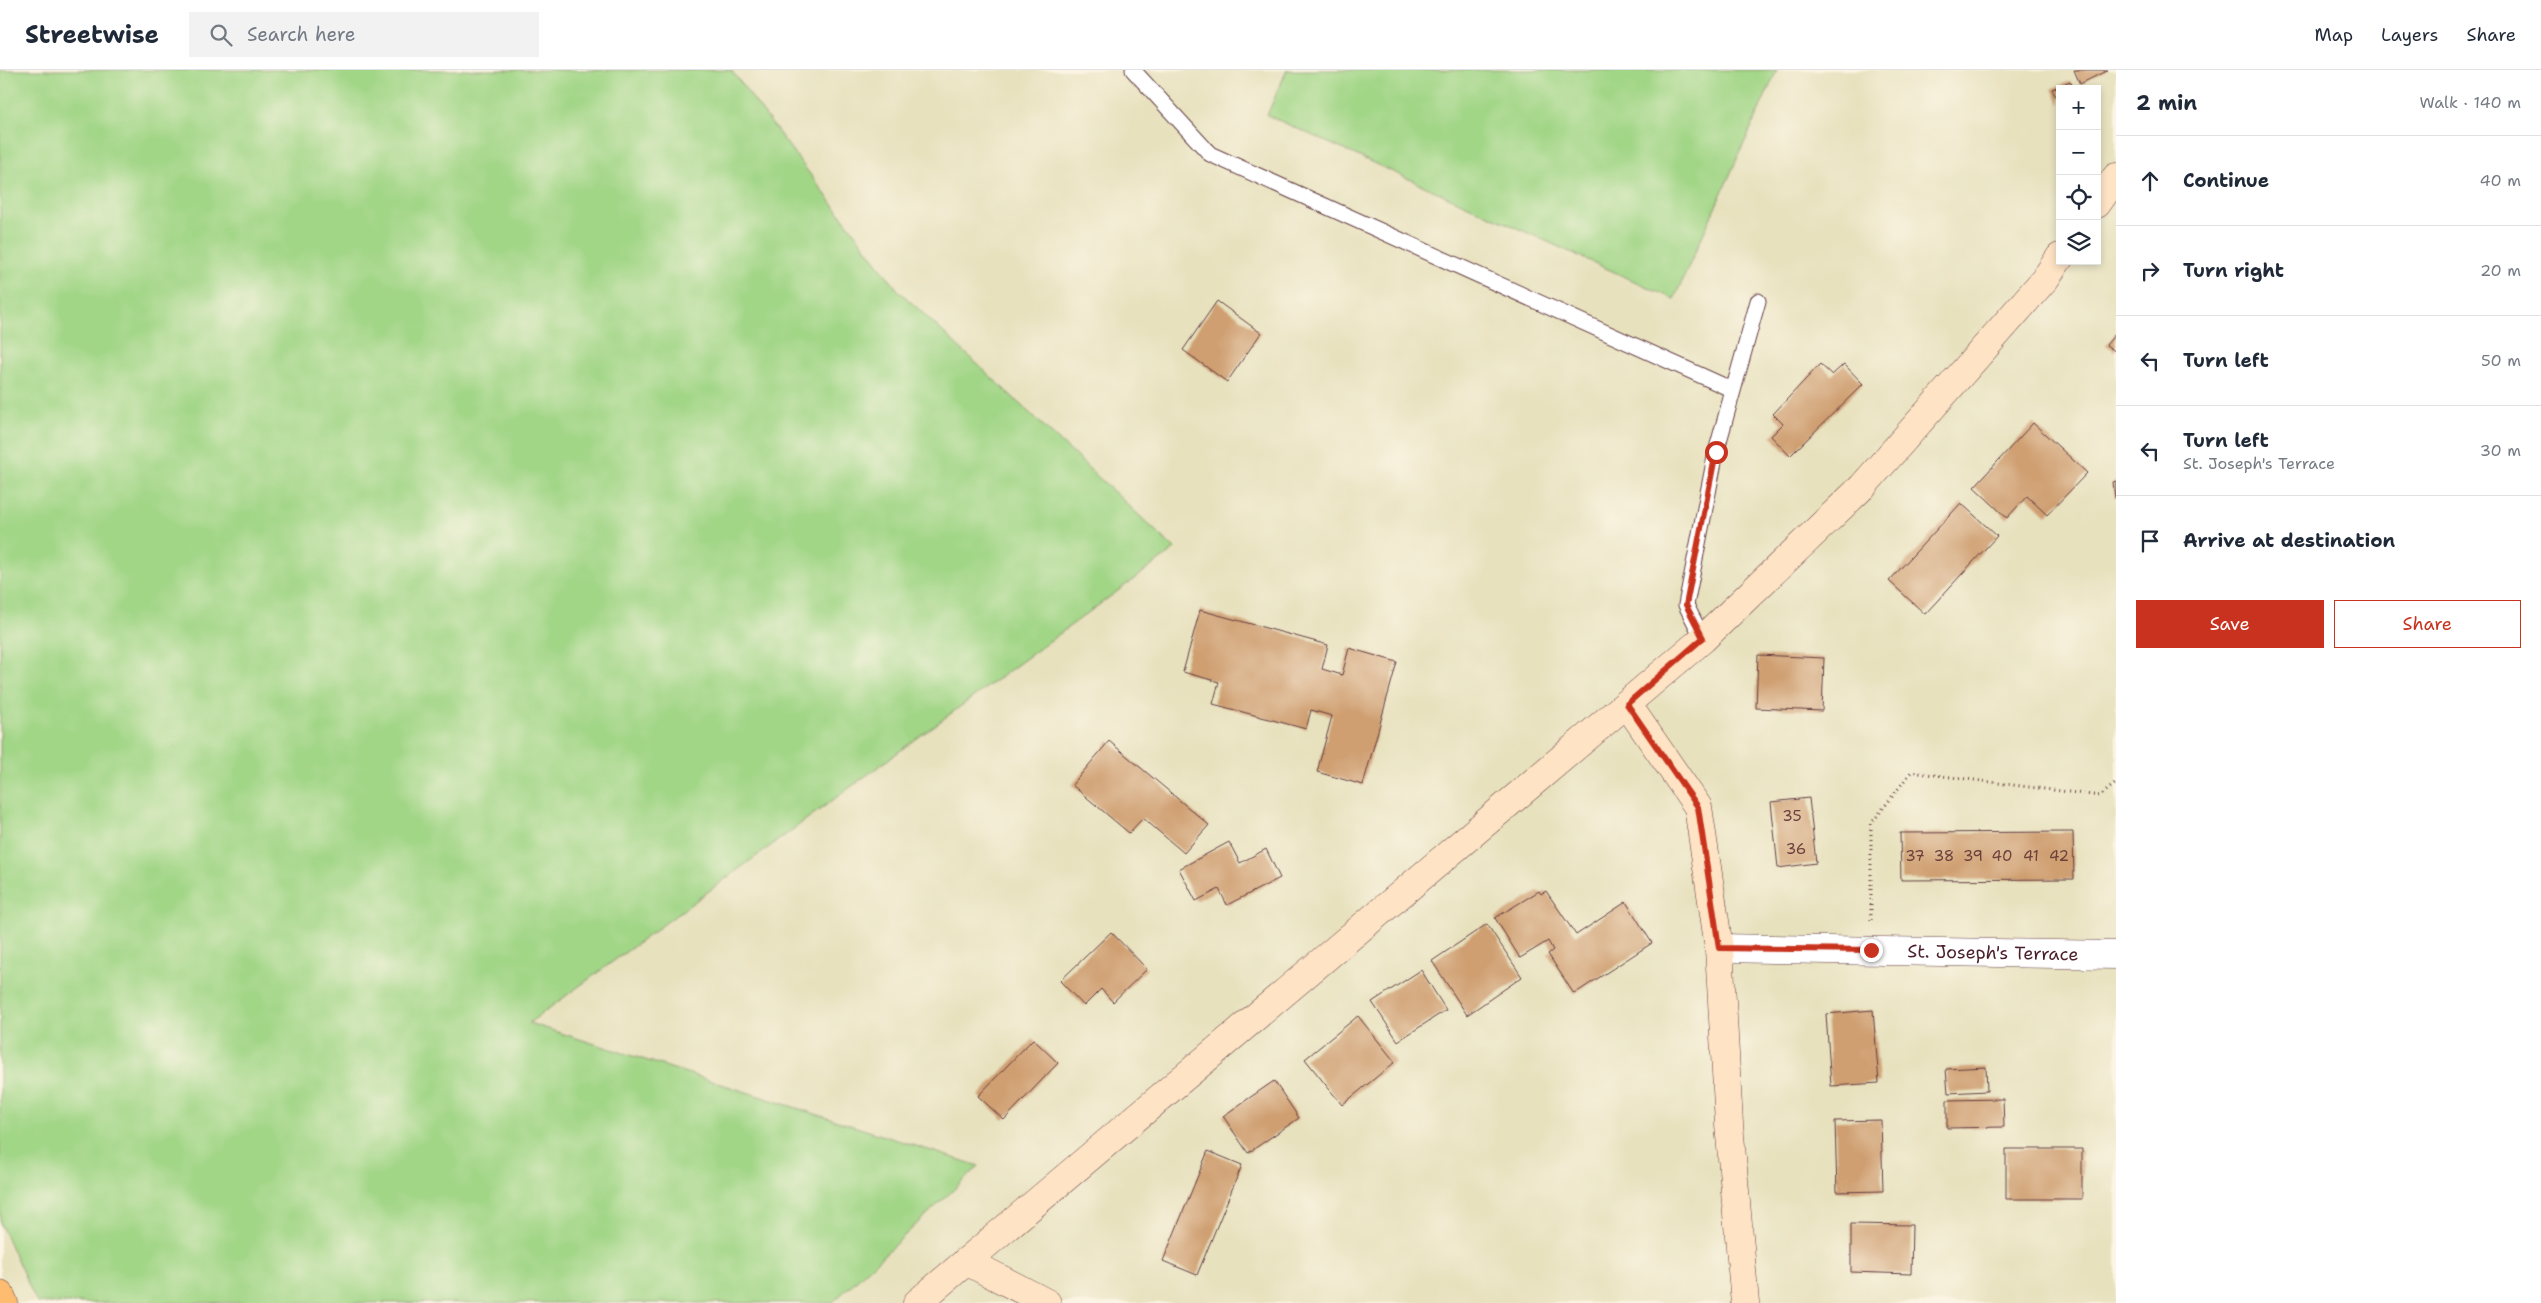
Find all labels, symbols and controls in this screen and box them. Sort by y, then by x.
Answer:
search box [189,12,539,57]
text: Streetwise [25,19,159,51]
icon: search [207,21,235,49]
text: Search here [247,22,356,47]
text: Map [2315,23,2353,47]
text: Layers [2381,23,2438,47]
text: Share [2466,23,2516,47]
map controls [2056,85,2101,265]
button: + [2056,85,2101,130]
text: 2 min [2136,89,2197,117]
text: Walk · 140 m [2419,92,2521,113]
button: − [2056,130,2101,175]
icon: ahead [2136,167,2164,195]
text: Continue [2183,168,2269,193]
text: 40 m [2479,170,2521,191]
button: locate [2056,175,2101,220]
button: layers [2056,220,2101,265]
icon: right [2136,257,2164,285]
text: Turn right [2183,258,2284,283]
text: 20 m [2480,260,2521,281]
icon: left [2136,347,2164,375]
text: Turn left [2183,348,2269,373]
text: 50 m [2481,350,2521,371]
text: Turn left [2183,428,2269,453]
icon: left [2136,437,2164,465]
text: 30 m [2480,440,2521,461]
route start [1705,441,1728,464]
text: St. Joseph's Terrace [2183,453,2335,474]
icon: arrive [2136,527,2164,555]
text: Arrive at destination [2183,528,2395,553]
button: Save [2136,600,2324,648]
button: Share [2334,600,2521,648]
house number: 35 [1782,806,1802,826]
house number: 36 [1786,839,1806,859]
house number: 37 [1905,846,1925,866]
house number: 38 [1934,846,1954,866]
house number: 39 [1963,846,1983,866]
house number: 40 [1992,846,2012,866]
house number: 41 [2023,846,2039,866]
house number: 42 [2049,846,2069,866]
route end [1860,939,1883,962]
street label: St. Joseph's Terrace [1907,939,2079,966]

